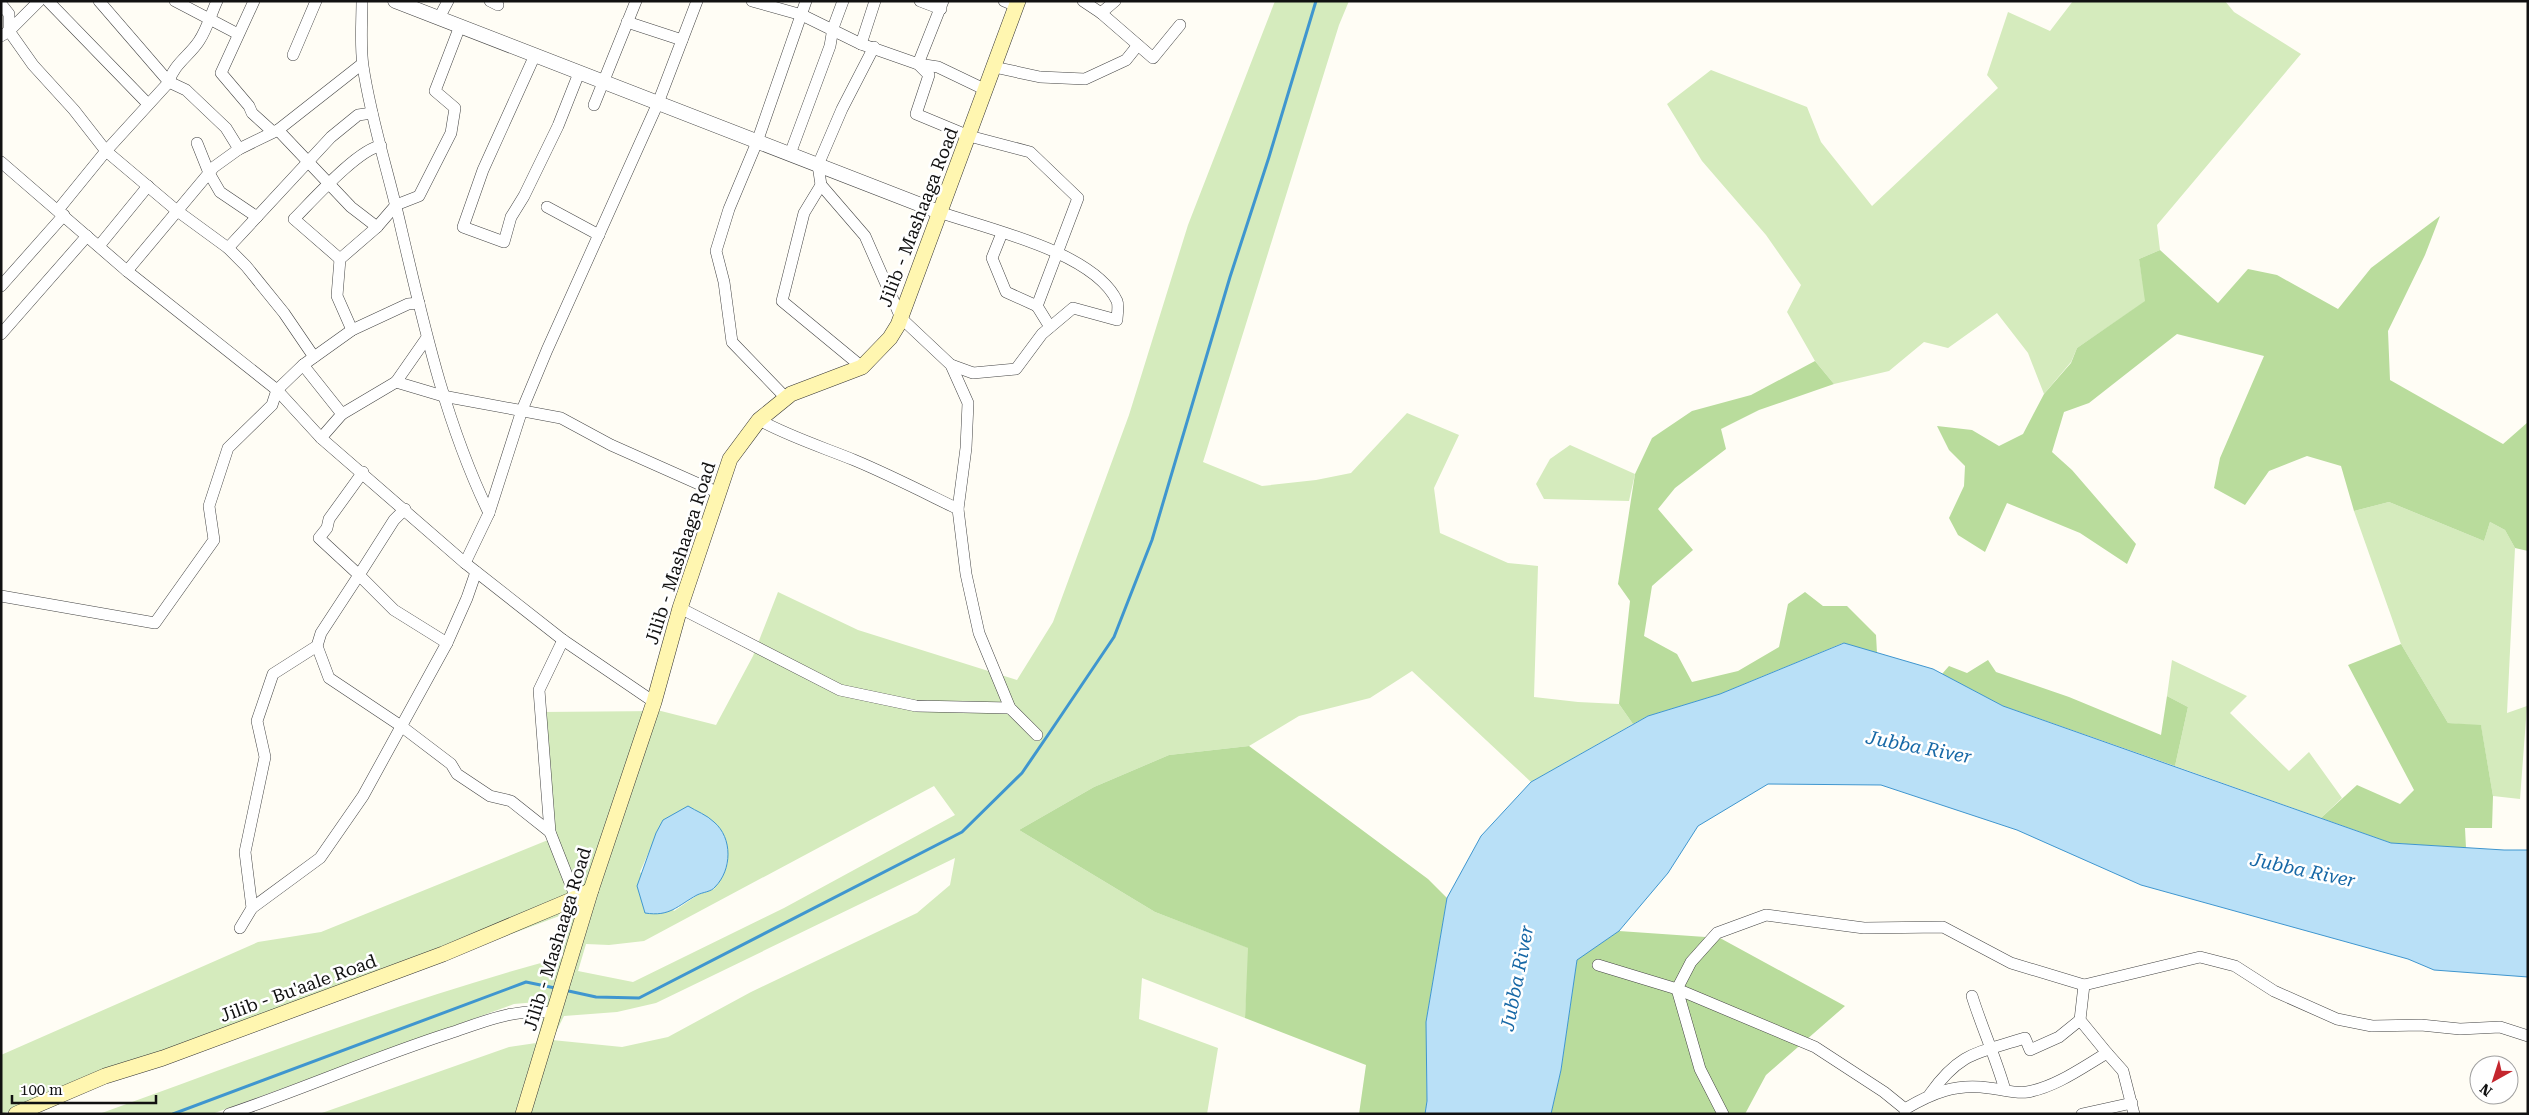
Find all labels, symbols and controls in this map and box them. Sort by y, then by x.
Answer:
street label: Jilib - Mashaaga Road [874,124,962,310]
street label: Jilib - Mashaaga Road [641,459,720,647]
water label: Jubba River [1863,725,1974,768]
street label: Jilib - Mashaaga Road [519,844,595,1033]
water label: Jubba River [2247,847,2358,892]
water label: Jubba River [1495,923,1538,1034]
street label: Jilib - Bu'aale Road [217,950,380,1026]
north arrow [2469,1055,2519,1105]
scale bar [12,1072,156,1104]
text: N [2476,1080,2495,1100]
text: 100 m [20,1081,63,1099]

